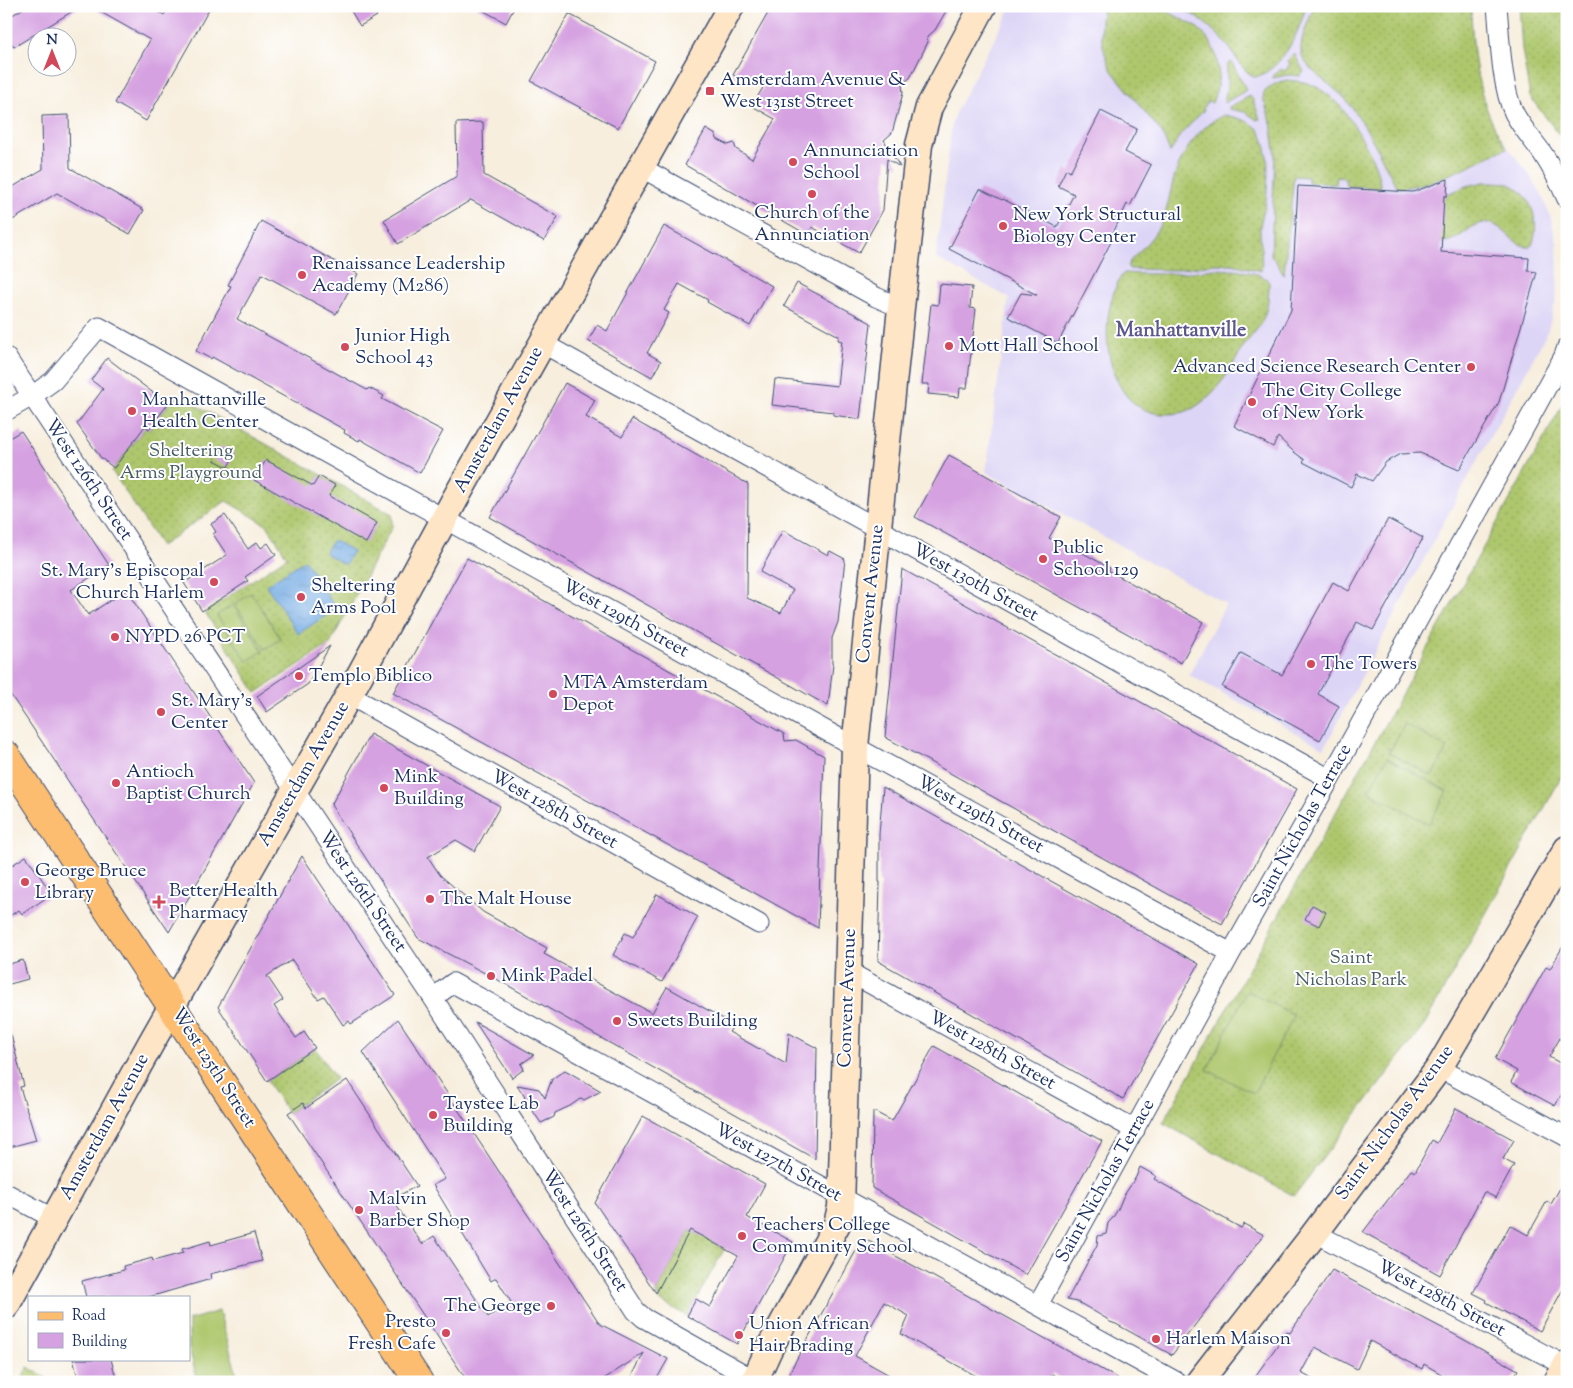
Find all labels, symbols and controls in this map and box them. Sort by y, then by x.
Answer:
north arrow [28,28,78,78]
text: N [46,31,58,51]
place label: Amsterdam Avenue & West 131st Street [720,67,906,116]
marker: Amsterdam Avenue & West 131st Street [704,85,716,97]
place label: Annunciation School [803,138,919,187]
marker: Annunciation School [787,156,799,168]
marker: Church of the Annunciation [806,188,818,200]
place label: Church of the Annunciation [754,200,870,249]
place label: New York Structural Biology Center [1013,202,1181,251]
marker: New York Structural Biology Center [997,220,1009,232]
place label: Renaissance Leadership Academy (M286) [312,251,505,300]
marker: Renaissance Leadership Academy (M286) [296,269,308,281]
district label: Manhattanville [1116,317,1246,346]
place label: Junior High School 43 [354,323,450,372]
place label: Mott Hall School [959,333,1099,360]
marker: Mott Hall School [943,340,955,352]
marker: Junior High School 43 [339,341,351,353]
street label: Amsterdam Avenue [447,342,551,498]
place label: Advanced Science Research Center [1173,354,1461,381]
marker: Advanced Science Research Center [1465,361,1477,373]
place label: The City College of New York [1262,378,1402,427]
place label: Manhattanville Health Center [142,387,266,436]
marker: The City College of New York [1246,396,1258,408]
marker: Manhattanville Health Center [126,405,138,417]
street label: West 126th Street [37,414,139,547]
park label: Sheltering Arms Playground [120,438,263,487]
street label: Convent Avenue [850,523,892,665]
place label: Public School 129 [1053,535,1138,584]
street label: West 130th Street [907,537,1044,629]
marker: Public School 129 [1037,553,1049,565]
place label: St. Mary's Episcopal Church Harlem [41,558,204,607]
place label: Sheltering Arms Pool [311,573,396,622]
street label: West 129th Street [557,573,694,665]
marker: St. Mary's Episcopal Church Harlem [208,576,220,588]
marker: Sheltering Arms Pool [295,591,307,603]
place label: NYPD 26 PCT [125,624,245,651]
marker: NYPD 26 PCT [109,631,121,643]
place label: The Towers [1321,651,1417,678]
marker: The Towers [1305,658,1317,670]
place label: Templo Biblico [309,663,432,690]
marker: Templo Biblico [293,670,305,682]
place label: MTA Amsterdam Depot [563,670,708,719]
place label: St. Mary's Center [171,688,252,737]
marker: MTA Amsterdam Depot [547,688,559,700]
street label: Amsterdam Avenue [251,696,357,852]
marker: St. Mary's Center [155,706,167,718]
street label: Saint Nicholas Terrace [1247,739,1359,913]
place label: Antioch Baptist Church [126,759,251,808]
place label: Mink Building [394,764,464,813]
street label: West 128th Street [485,764,623,856]
street label: West 129th Street [912,769,1049,861]
marker: Antioch Baptist Church [110,777,122,789]
marker: Mink Building [378,782,390,794]
street label: West 126th Street [311,826,413,959]
place label: George Bruce Library [35,858,147,907]
marker: George Bruce Library [19,876,31,888]
place label: Better Health Pharmacy [169,878,278,927]
place label: The Malt House [440,886,572,913]
marker: The Malt House [424,893,436,905]
marker: Better Health Pharmacy [153,896,165,908]
street label: Convent Avenue [832,928,864,1068]
park label: Saint Nicholas Park [1295,945,1408,994]
place label: Mink Padel [501,963,593,990]
marker: Mink Padel [485,970,497,982]
street label: West 125th Street [164,1002,262,1134]
street label: West 128th Street [923,1005,1061,1097]
place label: Sweets Building [627,1008,757,1035]
marker: Sweets Building [611,1015,623,1027]
street label: Saint Nicholas Avenue [1329,1040,1461,1206]
street label: Amsterdam Avenue [53,1049,157,1205]
place label: Taystee Lab Building [443,1091,539,1140]
street label: Saint Nicholas Terrace [1050,1094,1162,1268]
marker: Taystee Lab Building [427,1109,439,1121]
street label: West 127th Street [709,1117,847,1209]
street label: West 126th Street [534,1164,634,1298]
place label: Malvin Barber Shop [369,1186,470,1235]
marker: Malvin Barber Shop [353,1204,365,1216]
place label: Teachers College Community School [752,1212,913,1261]
marker: Teachers College Community School [736,1230,748,1242]
street label: West 128th Street [1372,1254,1510,1344]
place label: The George [444,1293,541,1320]
legend [28,1296,190,1360]
marker: The George [545,1300,557,1312]
text: Road [72,1306,106,1327]
place label: Presto Fresh Cafe [348,1309,436,1358]
place label: Union African Hair Brading [749,1311,870,1360]
place label: Harlem Maison [1166,1326,1291,1353]
marker: Presto Fresh Cafe [440,1327,452,1339]
marker: Union African Hair Brading [733,1329,745,1341]
text: Building [72,1332,127,1353]
marker: Harlem Maison [1150,1333,1162,1345]

